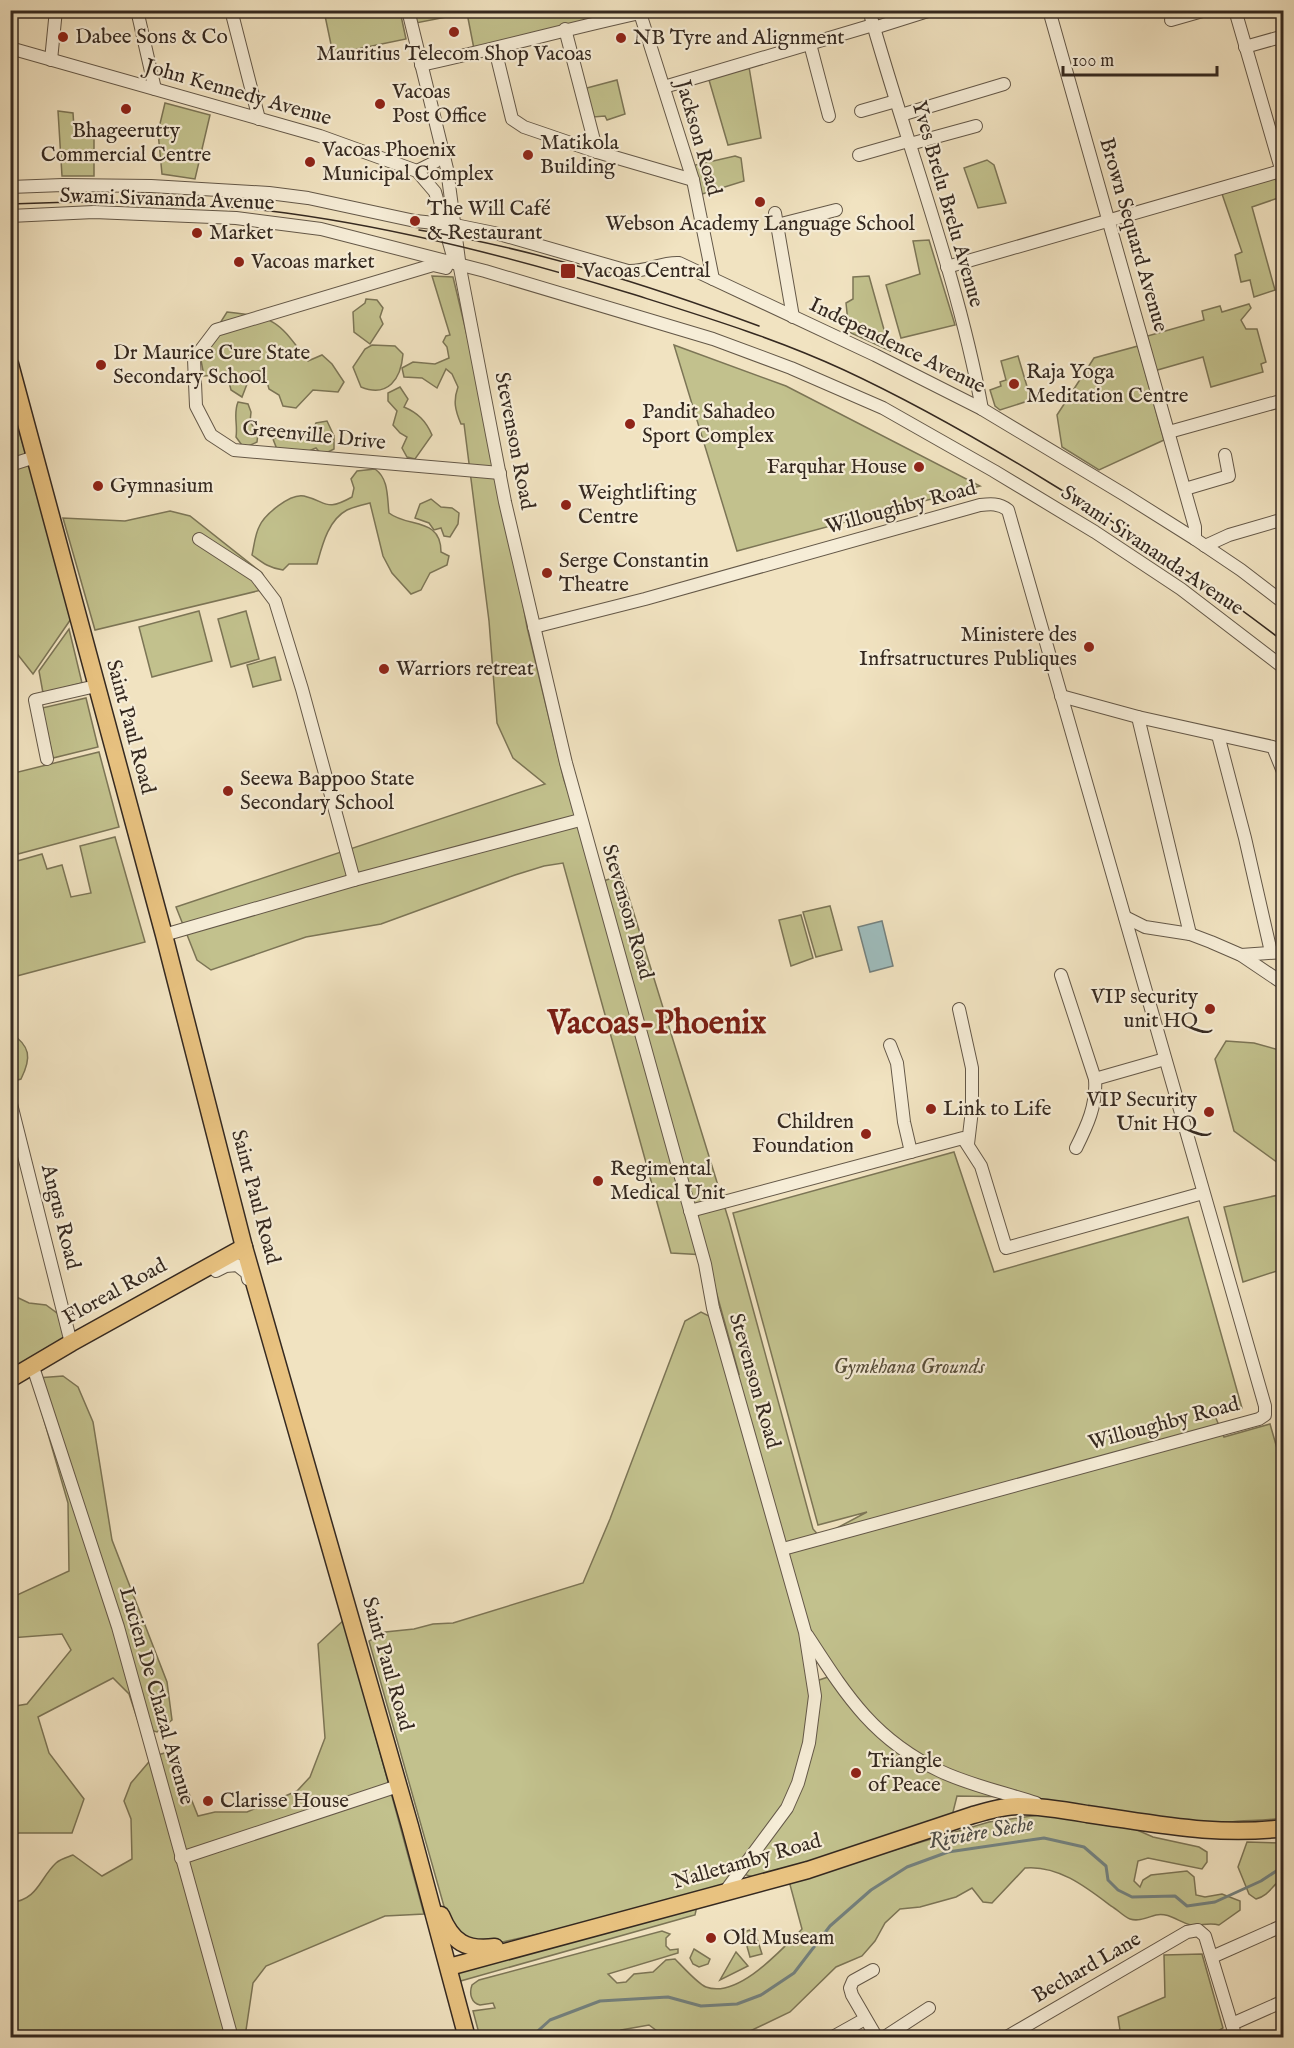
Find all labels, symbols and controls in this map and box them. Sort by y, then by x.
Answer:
place label: Dabee Sons & Co [75,24,228,51]
marker: Mauritius Telecom Shop Vacoas [447,25,461,39]
place label: NB Tyre and Alignment [633,25,845,52]
marker: Dabee Sons & Co [56,30,70,44]
marker: NB Tyre and Alignment [614,31,628,45]
scale bar [1063,39,1218,77]
place label: Mauritius Telecom Shop Vacoas [316,41,592,68]
text: 100 m [1072,50,1114,73]
street label: John Kennedy Avenue [139,53,335,133]
street label: Jackson Road [668,75,728,200]
place label: Vacoas Post Office [391,79,487,130]
marker: Vacoas Post Office [373,97,387,111]
street label: Yves Brelu Brelu Avenue [905,98,990,311]
marker: Bhageerutty Commercial Centre [119,102,133,116]
place label: Bhageerutty Commercial Centre [41,118,212,169]
place label: Matikola Building [540,130,620,181]
street label: Brown Sequard Avenue [1092,135,1174,336]
place label: Vacoas Phoenix Municipal Complex [321,137,494,188]
marker: Matikola Building [521,148,535,162]
marker: Vacoas Phoenix Municipal Complex [303,155,317,169]
street label: Swami Sivananda Avenue [59,183,275,217]
marker: Webson Academy Language School [753,195,767,209]
place label: The Will Café & Restaurant [427,196,551,247]
place label: Webson Academy Language School [605,211,915,238]
marker: The Will Café & Restaurant [408,214,422,228]
place label: Market [209,220,273,247]
marker: Market [190,226,204,240]
place label: Vacoas market [250,249,375,276]
marker: Vacoas market [232,255,246,269]
place label: Vacoas Central [581,258,711,285]
marker: Vacoas Central [559,262,577,280]
street label: Independence Avenue [804,292,990,401]
place label: Dr Maurice Cure State Secondary School [113,340,310,391]
marker: Dr Maurice Cure State Secondary School [94,358,108,372]
place label: Raja Yoga Meditation Centre [1026,359,1189,410]
street label: Stevenson Road [487,370,541,513]
marker: Raja Yoga Meditation Centre [1007,377,1021,391]
place label: Pandit Sahadeo Sport Complex [642,399,775,450]
street label: Greenville Drive [241,415,387,457]
marker: Pandit Sahadeo Sport Complex [623,417,637,431]
place label: Farquhar House [767,454,907,481]
marker: Farquhar House [912,460,926,474]
place label: Gymnasium [110,473,214,500]
street label: Willoughby Road [823,475,980,541]
marker: Gymnasium [91,479,105,493]
place label: Weightlifting Centre [578,480,697,531]
street label: Swami Sivananda Avenue [1055,480,1249,622]
marker: Weightlifting Centre [559,498,573,512]
place label: Serge Constantin Theatre [559,548,709,599]
marker: Serge Constantin Theatre [540,566,554,580]
place label: Ministere des Infrsatructures Publiques [859,622,1077,673]
marker: Ministere des Infrsatructures Publiques [1082,640,1096,654]
place label: Warriors retreat [396,656,534,683]
street label: Saint Paul Road [99,657,161,798]
marker: Warriors retreat [377,662,391,676]
place label: Seewa Bappoo State Secondary School [240,766,415,817]
marker: Seewa Bappoo State Secondary School [221,784,235,798]
street label: Stevenson Road [595,841,659,984]
place label: VIP security unit HQ [1090,984,1213,1035]
marker: VIP security unit HQ [1203,1002,1217,1016]
district label: Vacoas-Phoenix [547,1003,766,1045]
place label: VIP Security Unit HQ [1085,1087,1212,1138]
place label: Link to Life [943,1096,1052,1123]
marker: Link to Life [924,1102,938,1116]
marker: VIP Security Unit HQ [1202,1105,1216,1119]
place label: Children Foundation [752,1109,854,1160]
street label: Saint Paul Road [224,1127,286,1268]
marker: Children Foundation [859,1127,873,1141]
place label: Regimental Medical Unit [610,1156,726,1207]
street label: Angus Road [34,1161,86,1273]
marker: Regimental Medical Unit [591,1174,605,1188]
street label: Floreal Road [58,1252,172,1332]
street label: Stevenson Road [722,1310,786,1453]
park label: Gymkhana Grounds [833,1354,986,1381]
street label: Willoughby Road [1086,1391,1243,1457]
street label: Lucien De Chazal Avenue [112,1584,200,1808]
street label: Saint Paul Road [355,1594,419,1735]
place label: Triangle of Peace [868,1748,942,1799]
marker: Triangle of Peace [849,1766,863,1780]
place label: Clarisse House [220,1788,349,1815]
marker: Clarisse House [201,1794,215,1808]
water label: Rivière Sèche [926,1810,1036,1856]
street label: Nalletamby Road [669,1828,825,1896]
place label: Old Museam [723,1925,835,1952]
street label: Bechard Lane [1028,1926,1147,2010]
marker: Old Museam [704,1931,718,1945]

